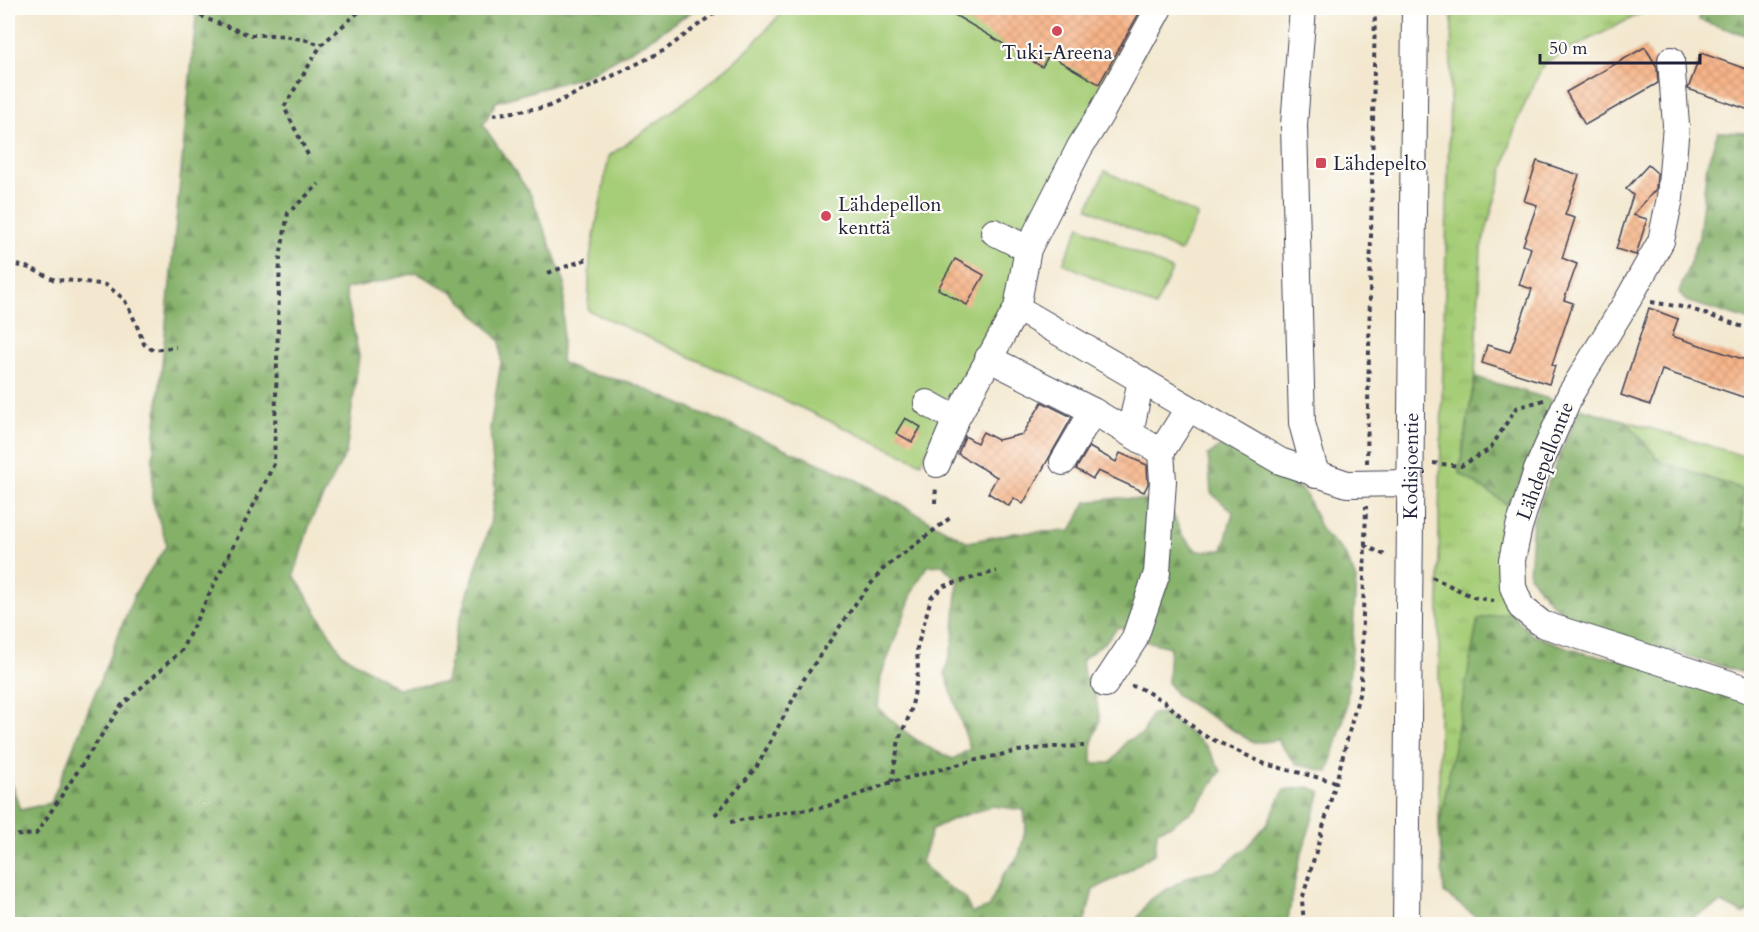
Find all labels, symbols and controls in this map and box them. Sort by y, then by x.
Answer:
marker: Tuki-Areena [1050,24,1064,38]
scale bar [1540,27,1700,65]
text: 50 m [1549,36,1588,61]
place label: Tuki-Areena [1002,39,1113,66]
place label: Lähdepelto [1333,150,1427,177]
marker: Lähdepelto [1314,156,1328,170]
place label: Lähdepellon kenttä [838,191,942,241]
marker: Lähdepellon kenttä [819,209,833,223]
street label: Lähdepellontie [1510,398,1580,524]
street label: Kodisjoentie [1396,413,1425,519]

